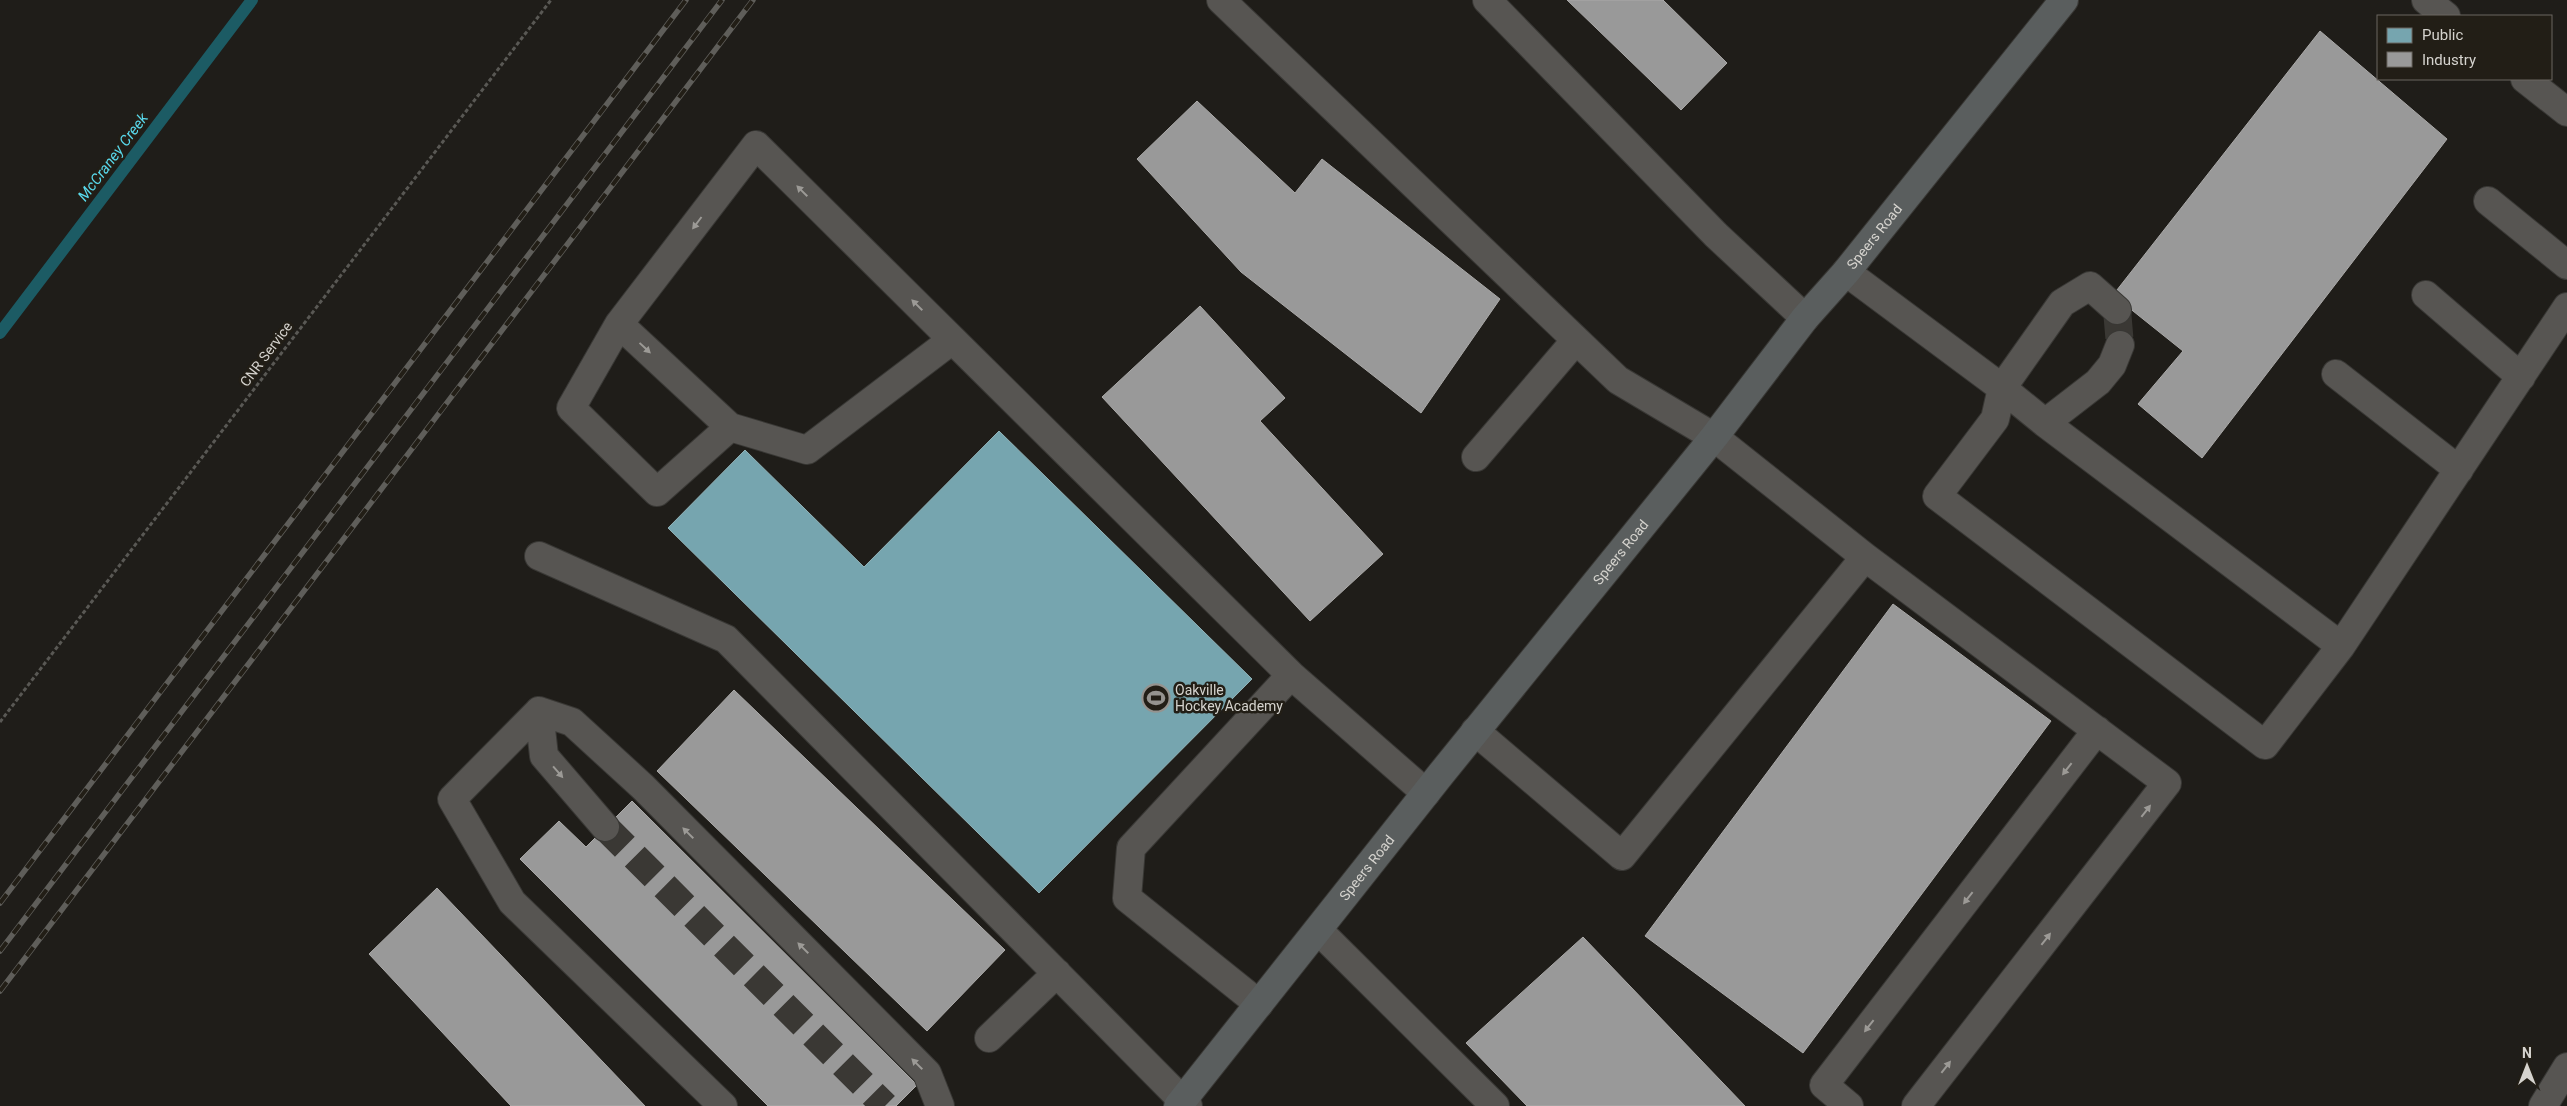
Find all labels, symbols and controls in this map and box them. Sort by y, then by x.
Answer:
legend [2377,15,2552,80]
text: Public [2422,26,2463,44]
text: Industry [2422,51,2476,69]
water label: McCraney Creek [74,109,152,205]
one-way arrow [796,185,808,197]
street label: Speers Road [1843,201,1905,272]
one-way arrow [691,216,702,229]
one-way arrow [911,299,923,311]
street label: CNR Service [237,319,295,389]
one-way arrow [639,342,651,354]
street label: Speers Road [1590,517,1652,588]
place label: Oakville Hockey Academy [1175,682,1283,714]
sports icon: Oakville Hockey Academy [1141,683,1171,713]
one-way arrow [2062,762,2073,775]
one-way arrow [552,765,563,778]
one-way arrow [2140,805,2151,818]
one-way arrow [682,827,694,839]
street label: Speers Road [1336,832,1397,904]
one-way arrow [1963,891,1974,904]
one-way arrow [2041,932,2051,946]
one-way arrow [797,943,809,955]
one-way arrow [1864,1019,1874,1033]
north arrow [2502,1041,2552,1091]
text: N [2522,1045,2532,1061]
one-way arrow [911,1058,923,1070]
one-way arrow [1941,1061,1952,1074]

